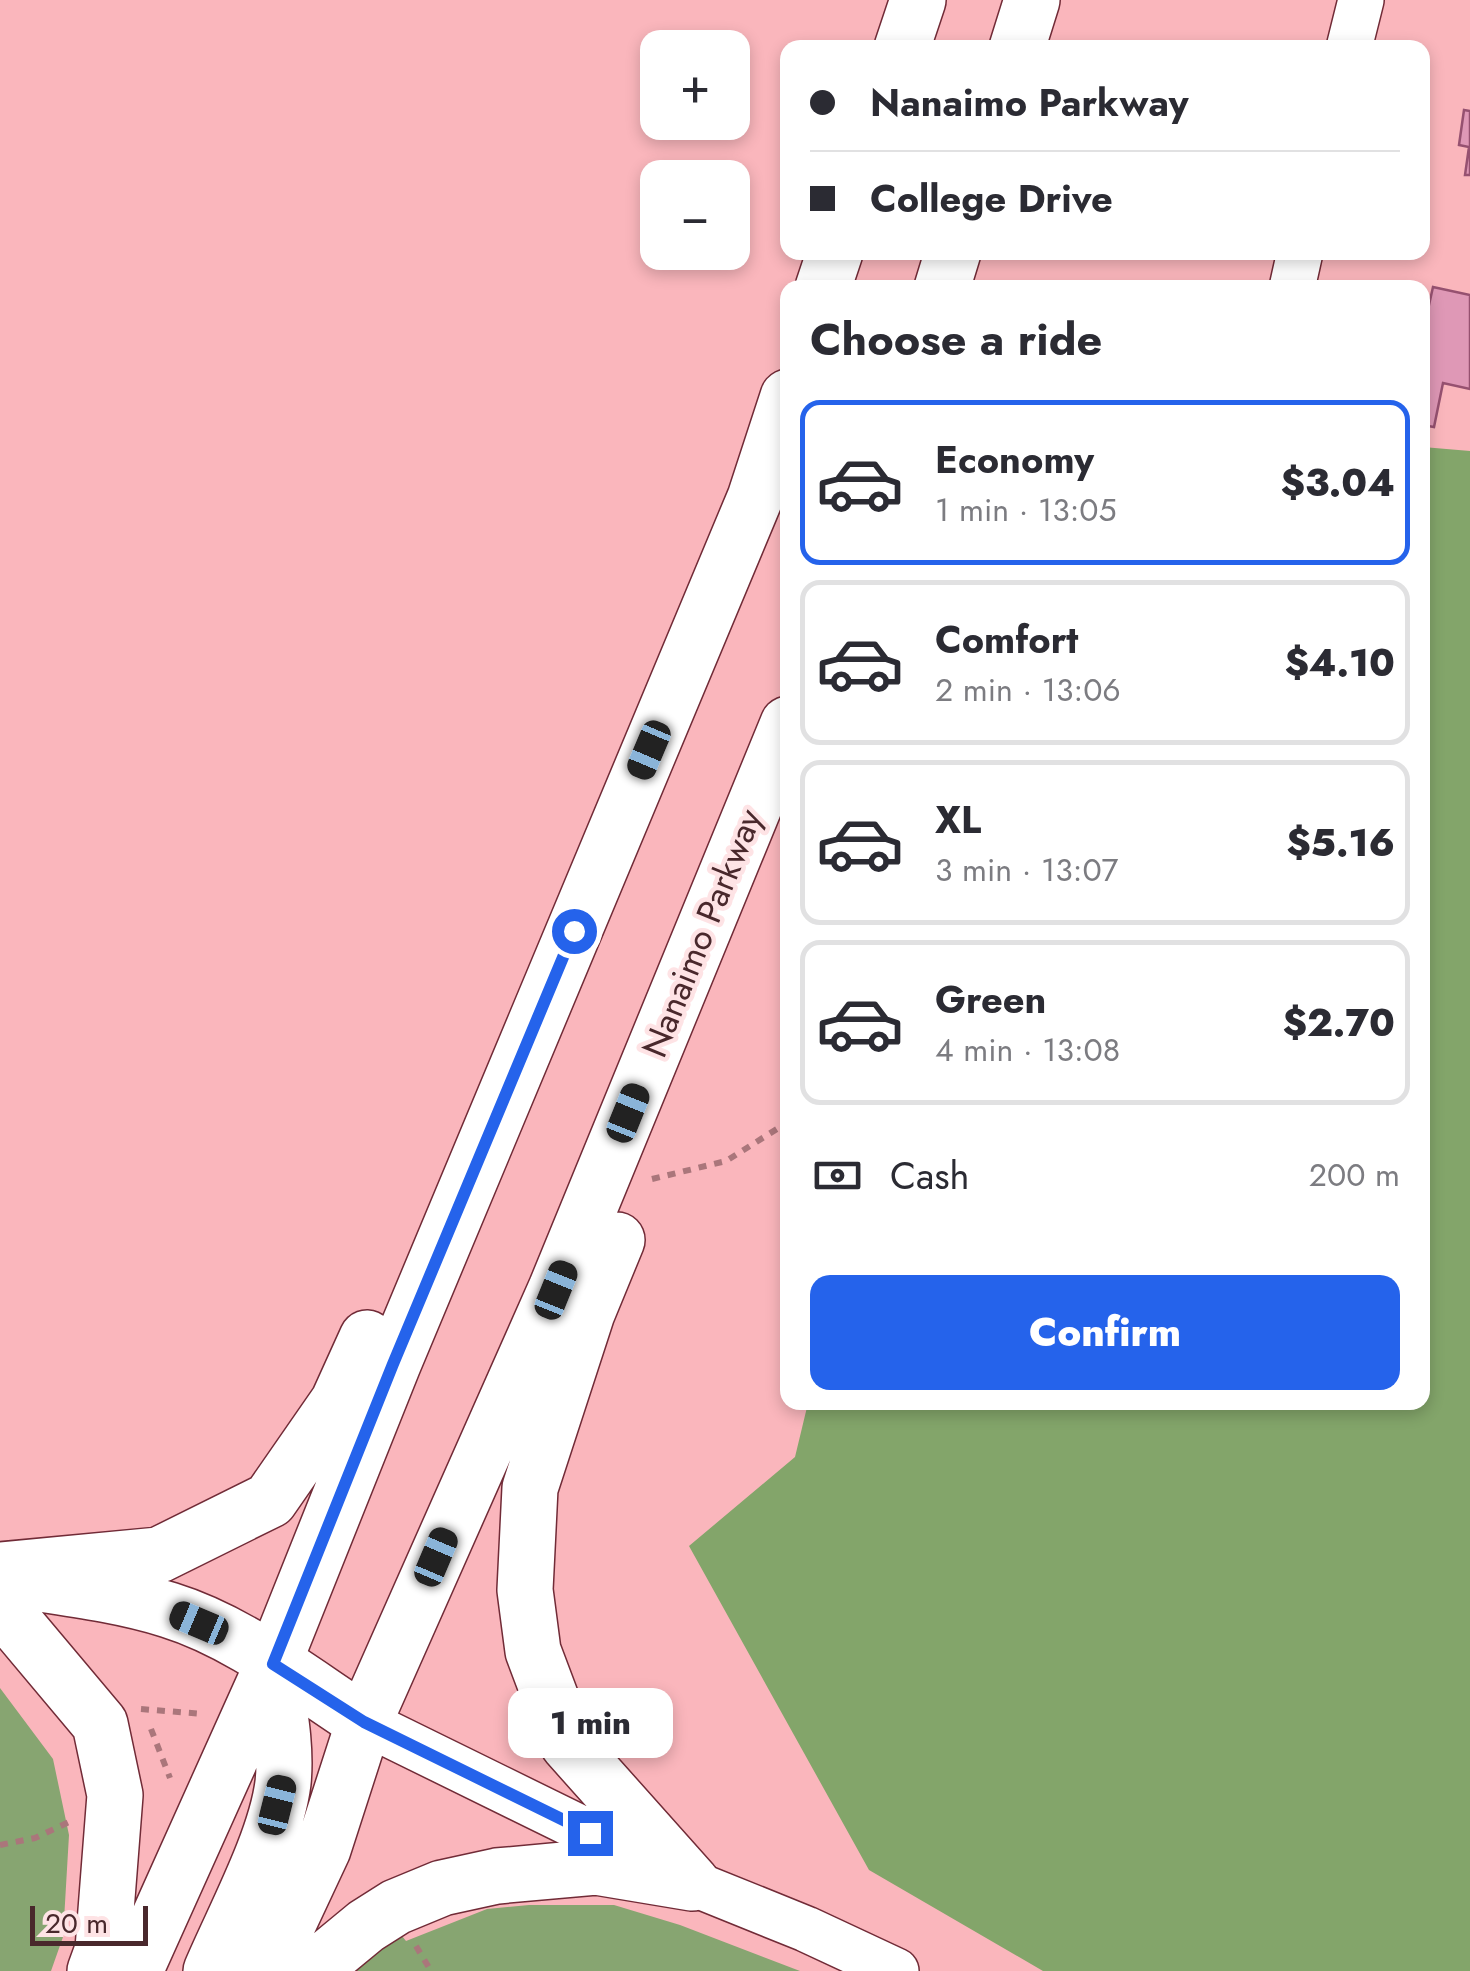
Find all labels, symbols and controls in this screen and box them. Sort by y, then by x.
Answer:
map controls [640,30,750,270]
button: + [640,30,750,140]
text: Nanaimo Parkway [870,75,1189,130]
button: − [640,160,750,270]
text: College Drive [870,171,1113,226]
text: Choose a ride [810,307,1102,372]
text: Economy [935,432,1094,487]
icon: car [815,438,905,528]
text: $3.04 [1281,455,1395,510]
text: 1 min · 13:05 [935,487,1117,533]
text: Comfort [935,612,1078,667]
icon: car [815,618,905,708]
text: $4.10 [1285,635,1395,690]
text: 2 min · 13:06 [935,667,1121,713]
car [623,717,675,783]
text: XL [935,792,981,847]
icon: car [815,798,905,888]
street label: Nanaimo Parkway [629,801,775,1065]
text: $5.16 [1286,815,1395,870]
text: 3 min · 13:07 [935,847,1118,893]
route start [552,909,597,954]
text: Green [935,972,1046,1027]
icon: car [815,978,905,1068]
text: $2.70 [1283,995,1395,1050]
text: 4 min · 13:08 [935,1027,1120,1073]
car [603,1080,653,1146]
icon: cash [810,1148,865,1203]
text: Cash [890,1148,970,1203]
text: 200 m [1309,1152,1400,1198]
car [531,1257,581,1323]
button: Confirm [810,1275,1400,1390]
car [410,1524,462,1590]
car [166,1597,232,1649]
callout: 1 min [508,1688,672,1758]
text: 1 min [550,1700,631,1746]
car [255,1772,299,1838]
route end [568,1811,613,1856]
scale bar [30,1901,148,1946]
text: 20 m [45,1903,108,1944]

